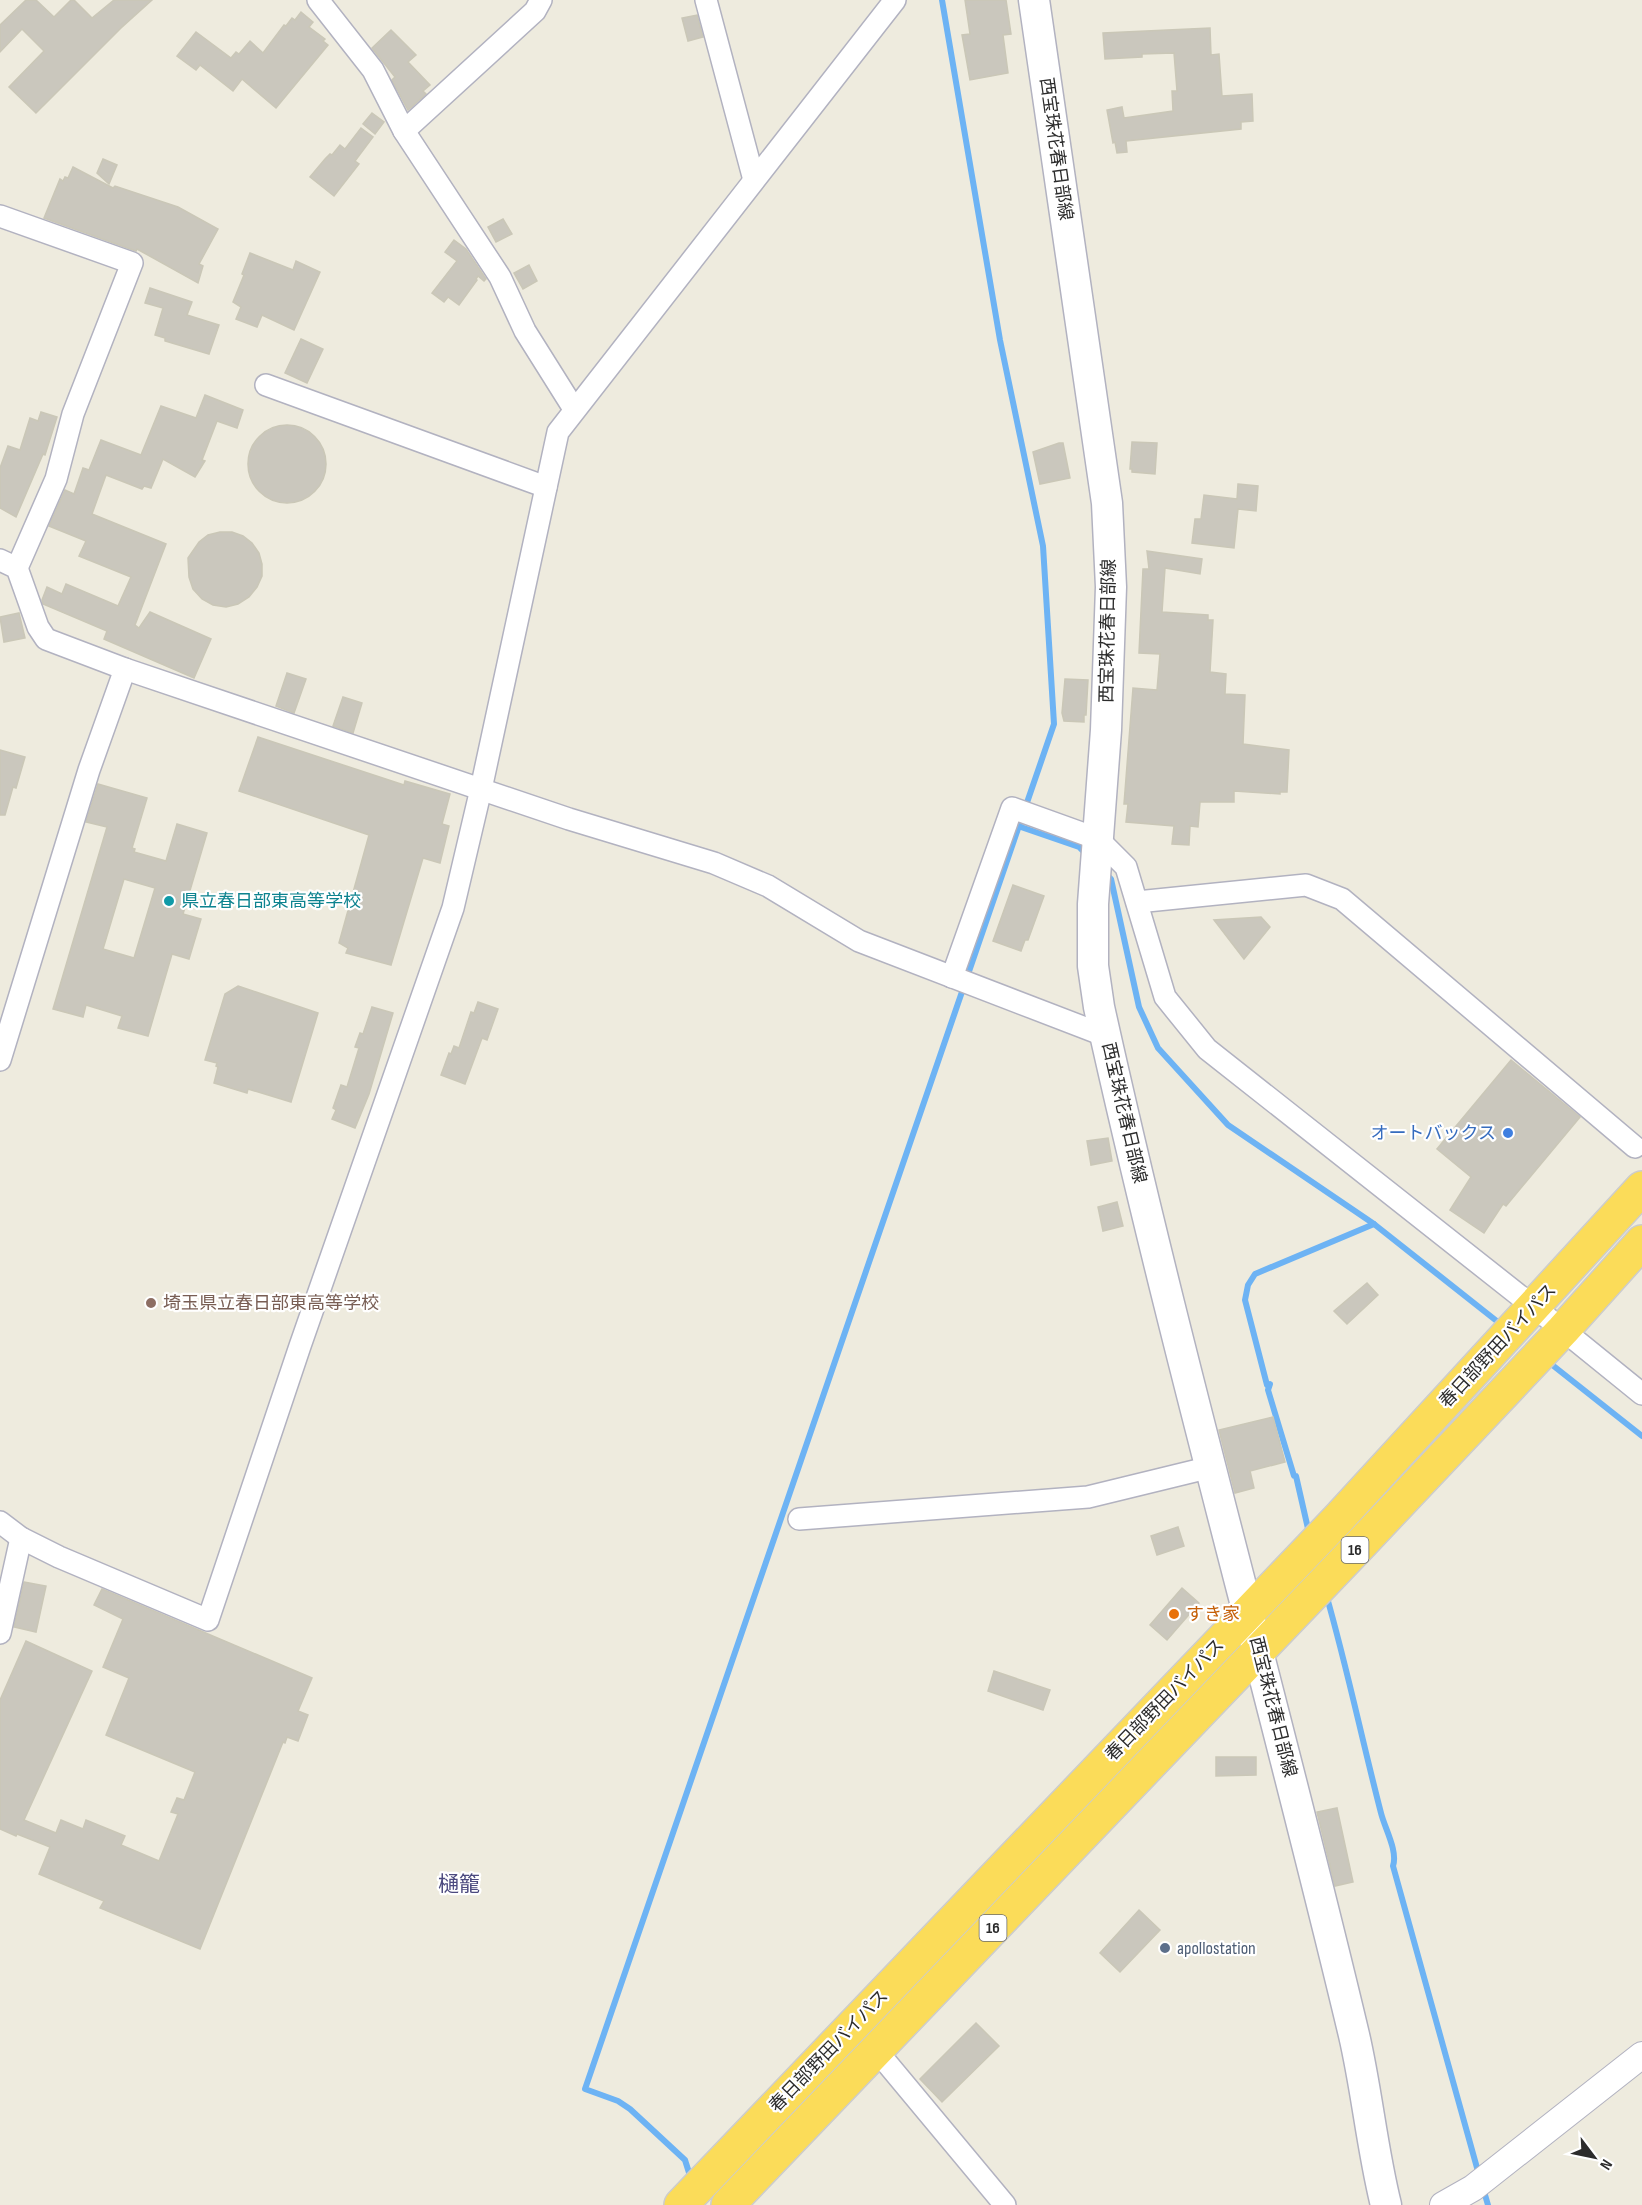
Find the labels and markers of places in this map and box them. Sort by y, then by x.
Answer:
place label: 県立春日部東高等学校 [181,891,361,912]
marker: 県立春日部東高等学校 [162,894,176,908]
place label: オートバックス [1371,1123,1496,1144]
marker: オートバックス [1501,1126,1515,1140]
place label: 埼玉県立春日部東高等学校 [163,1293,379,1314]
marker: 埼玉県立春日部東高等学校 [144,1296,158,1310]
place label: すき家 [1186,1604,1240,1625]
marker: すき家 [1167,1607,1181,1621]
place label: apollostation [1177,1938,1256,1959]
marker: apollostation [1158,1941,1172,1955]

